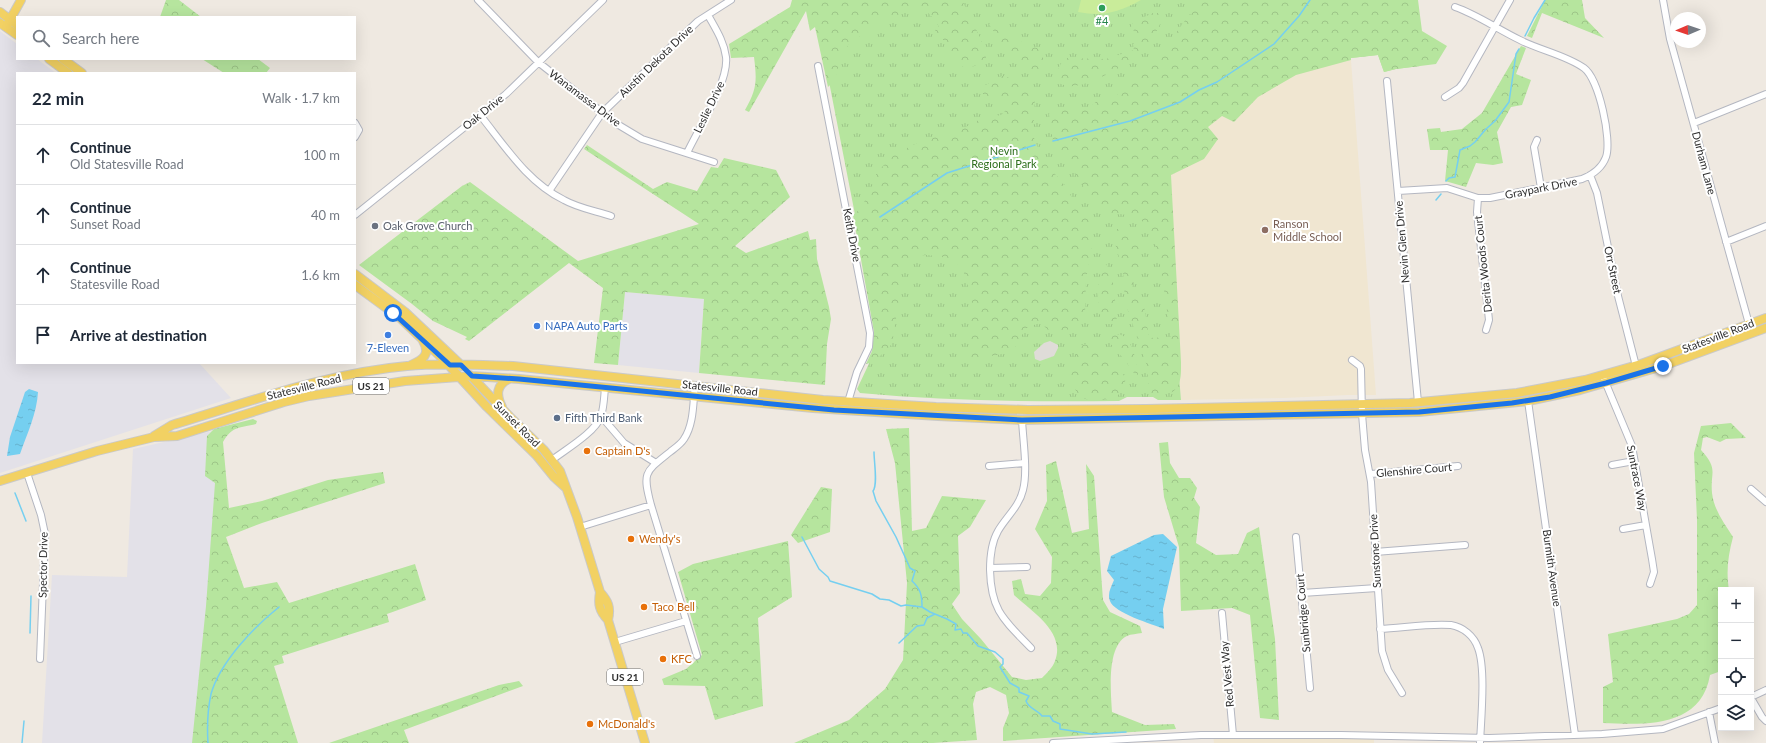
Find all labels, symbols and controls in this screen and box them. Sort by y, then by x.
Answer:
marker: #4 [1097,3,1107,13]
north arrow [1670,12,1706,48]
place label: #4 [1096,14,1109,27]
search box [16,16,356,60]
street label: Austin Dekota Drive [616,22,696,99]
icon: search [30,27,52,49]
text: Search here [62,29,139,47]
street label: Wanamassa Drive [547,66,624,129]
street label: Leslie Drive [690,79,727,135]
text: 22 min [32,88,84,109]
text: Walk · 1.7 km [262,90,340,106]
street label: Oak Drive [460,91,506,132]
street label: Durham Lane [1690,130,1719,196]
text: Continue [70,138,131,156]
icon: ahead [32,144,54,166]
park label: Nevin Regional Park [971,144,1037,170]
text: 100 m [303,147,340,163]
text: Old Statesville Road [70,156,184,172]
street label: Graypark Drive [1504,174,1578,201]
text: Continue [70,198,131,216]
street label: Nevin Glen Drive [1391,200,1412,284]
icon: ahead [32,204,54,226]
text: 40 m [311,207,340,223]
street label: Keith Drive [841,207,864,263]
street label: Derita Woods Court [1471,215,1494,313]
text: Sunset Road [70,216,141,232]
place label: Ranson Middle School [1273,217,1342,243]
place label: Oak Grove Church [383,219,472,232]
marker: Oak Grove Church [370,221,380,231]
marker: Ranson Middle School [1260,225,1270,235]
street label: Orr Street [1602,245,1625,295]
text: Continue [70,258,131,276]
icon: ahead [32,264,54,286]
text: 1.6 km [301,267,340,283]
text: Statesville Road [70,276,160,292]
route start [384,304,402,322]
street label: Statesville Road [1680,316,1756,355]
place label: NAPA Auto Parts [545,319,628,332]
marker: NAPA Auto Parts [532,321,542,331]
icon: arrive [32,324,54,346]
text: Arrive at destination [70,326,207,344]
marker: 7-Eleven [383,330,393,340]
place label: 7-Eleven [367,341,409,354]
route end [1654,357,1672,375]
street label: Statesville Road [265,371,342,402]
street label: Statesville Road [682,377,759,398]
road number: US 21 [353,378,389,394]
street label: Sunset Road [492,398,543,449]
place label: Fifth Third Bank [565,411,643,424]
marker: Fifth Third Bank [552,413,562,423]
place label: Captain D's [595,444,650,457]
street label: Suntrace Way [1625,444,1650,512]
marker: Captain D's [582,446,592,456]
street label: Glenshire Court [1376,460,1452,479]
street label: Sunstone Drive [1366,514,1383,588]
street label: Burmith Avenue [1541,529,1564,608]
street label: Spector Drive [35,532,50,598]
place label: Wendy's [639,532,681,545]
marker: Wendy's [626,534,636,544]
street label: Sunbridge Court [1293,573,1312,653]
map controls [1718,587,1754,731]
button: + [1718,587,1754,623]
place label: Taco Bell [652,600,695,613]
marker: Taco Bell [639,602,649,612]
button: − [1718,623,1754,659]
street label: Red Vest Way [1217,640,1236,708]
place label: KFC [671,652,692,665]
marker: KFC [658,654,668,664]
button: locate [1718,659,1754,695]
road number: US 21 [607,669,643,685]
button: layers [1718,695,1754,731]
place label: McDonald's [598,717,655,730]
marker: McDonald's [585,719,595,729]

